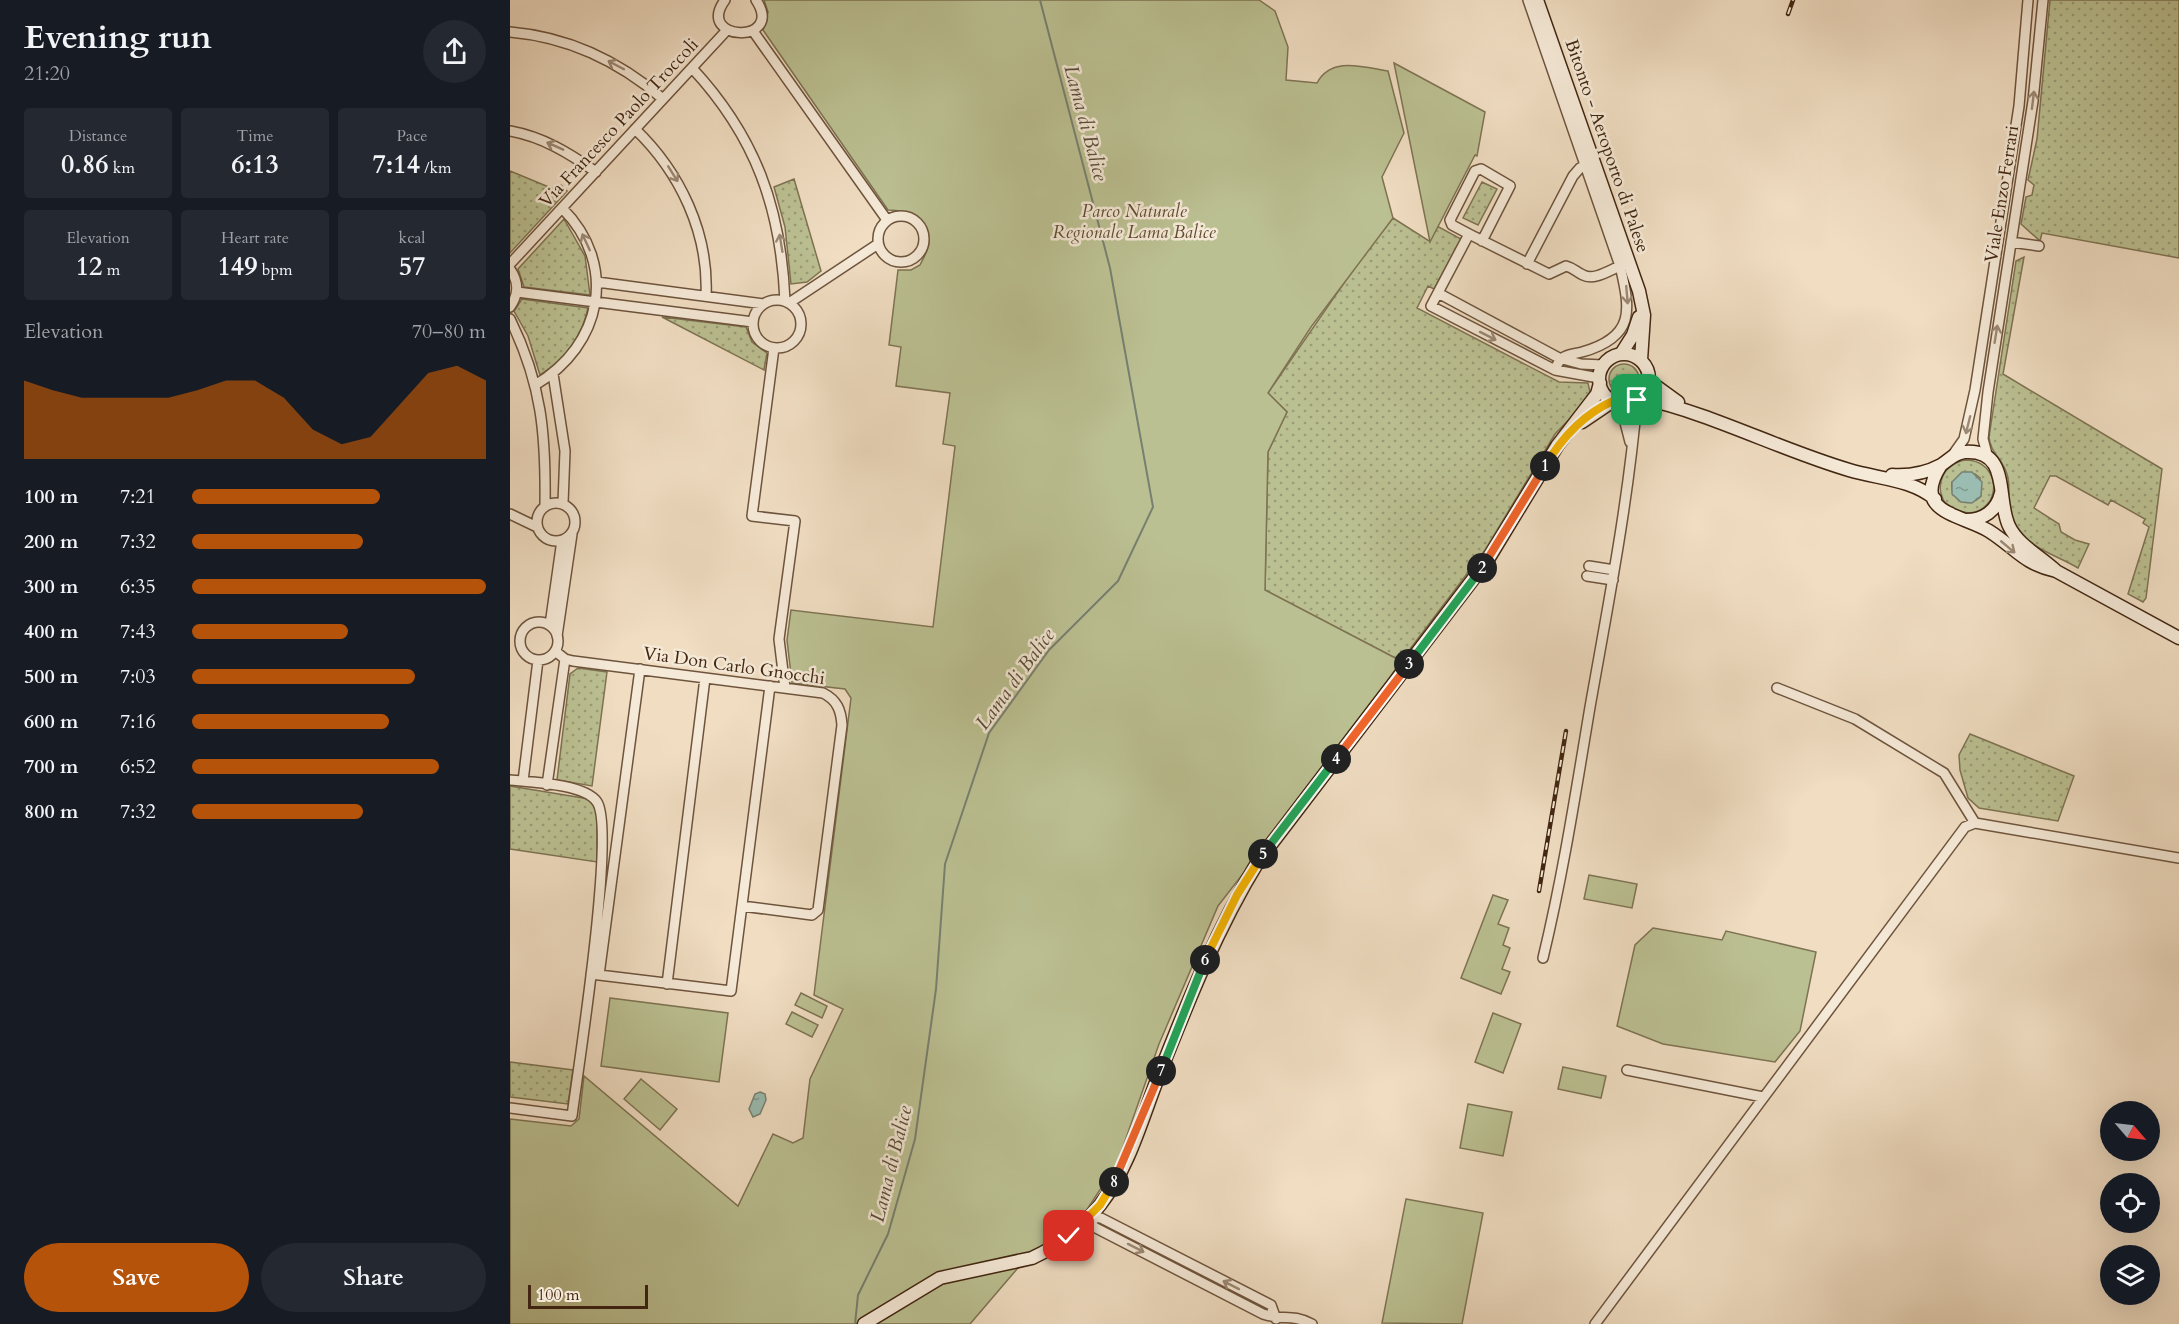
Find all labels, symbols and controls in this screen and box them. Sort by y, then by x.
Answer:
text: Evening run [24,15,212,60]
button: share [423,20,486,83]
street label: Via Francesco Paolo Troccoli [534,33,704,213]
street label: Bitonto - Aeroporto di Palese [1559,36,1655,256]
one-way arrow [608,59,625,71]
text: 21:20 [24,60,70,87]
water label: Lama di Balice [1058,62,1115,184]
one-way arrow [2028,91,2039,111]
street label: Viale Enzo Ferrari [1979,124,2025,264]
text: Distance [69,125,127,147]
text: Time [236,125,274,147]
text: Pace [397,125,427,147]
one-way arrow [547,140,565,151]
text: 0.86 [61,147,109,182]
text: 6:13 [231,147,279,182]
text: 7:14 [372,147,420,182]
text: km [109,157,135,179]
text: /km [420,157,452,179]
one-way arrow [667,165,679,182]
park label: Parco Naturale Regionale Lama Balice [1052,199,1217,245]
text: Elevation [66,227,130,249]
text: Heart rate [221,227,289,249]
text: kcal [399,227,425,249]
one-way arrow [579,234,591,252]
one-way arrow [775,234,786,253]
text: 12 [76,249,102,284]
text: 149 [218,249,258,284]
text: 57 [399,249,425,284]
text: m [102,259,120,281]
text: bpm [258,259,292,281]
one-way arrow [1622,285,1633,304]
text: Elevation [24,318,103,345]
text: 70–80 m [412,318,486,345]
one-way arrow [1991,325,2002,345]
one-way arrow [1479,331,1497,342]
pin [1611,374,1662,425]
icon: arrive [1620,383,1653,416]
one-way arrow [1961,415,1973,434]
pin: 1 [1530,451,1560,481]
text: 1 [1541,455,1549,477]
text: 100 m [24,483,79,510]
text: 7:21 [120,483,156,510]
text: 200 m [24,528,79,555]
text: 7:32 [120,528,156,555]
one-way arrow [2000,540,2016,553]
pin: 2 [1467,553,1497,583]
text: 2 [1478,557,1486,579]
text: 300 m [24,573,79,600]
text: 6:35 [120,573,156,600]
text: 400 m [24,618,79,645]
text: 7:43 [120,618,156,645]
water label: Lama di Balice [969,623,1061,735]
street label: Via Don Carlo Gnocchi [642,641,826,691]
pin: 3 [1394,649,1424,679]
text: 3 [1405,653,1413,675]
text: 500 m [24,663,79,690]
text: 7:03 [120,663,156,690]
text: 600 m [24,708,79,735]
text: 7:16 [120,708,156,735]
pin: 4 [1321,744,1351,774]
text: 4 [1332,748,1340,770]
text: 700 m [24,753,79,780]
text: 6:52 [120,753,156,780]
text: 800 m [24,798,79,825]
text: 7:32 [120,798,156,825]
pin: 5 [1248,839,1278,869]
text: 5 [1259,843,1267,865]
pin: 6 [1190,945,1220,975]
text: 6 [1201,949,1209,971]
pin: 7 [1146,1056,1176,1086]
text: 7 [1157,1060,1165,1082]
north arrow [2100,1101,2160,1161]
map controls [2100,1101,2160,1305]
water label: Lama di Balice [864,1103,919,1225]
pin: 8 [1099,1167,1129,1197]
text: 8 [1110,1171,1118,1193]
button: locate [2100,1173,2160,1233]
pin [1043,1210,1094,1261]
icon: check [1052,1219,1085,1252]
button: Save [24,1243,249,1312]
button: Share [261,1243,486,1312]
one-way arrow [1127,1243,1145,1254]
button: layers [2100,1245,2160,1305]
one-way arrow [1223,1279,1241,1290]
scale bar [528,1282,648,1310]
text: 100 m [537,1284,579,1306]

